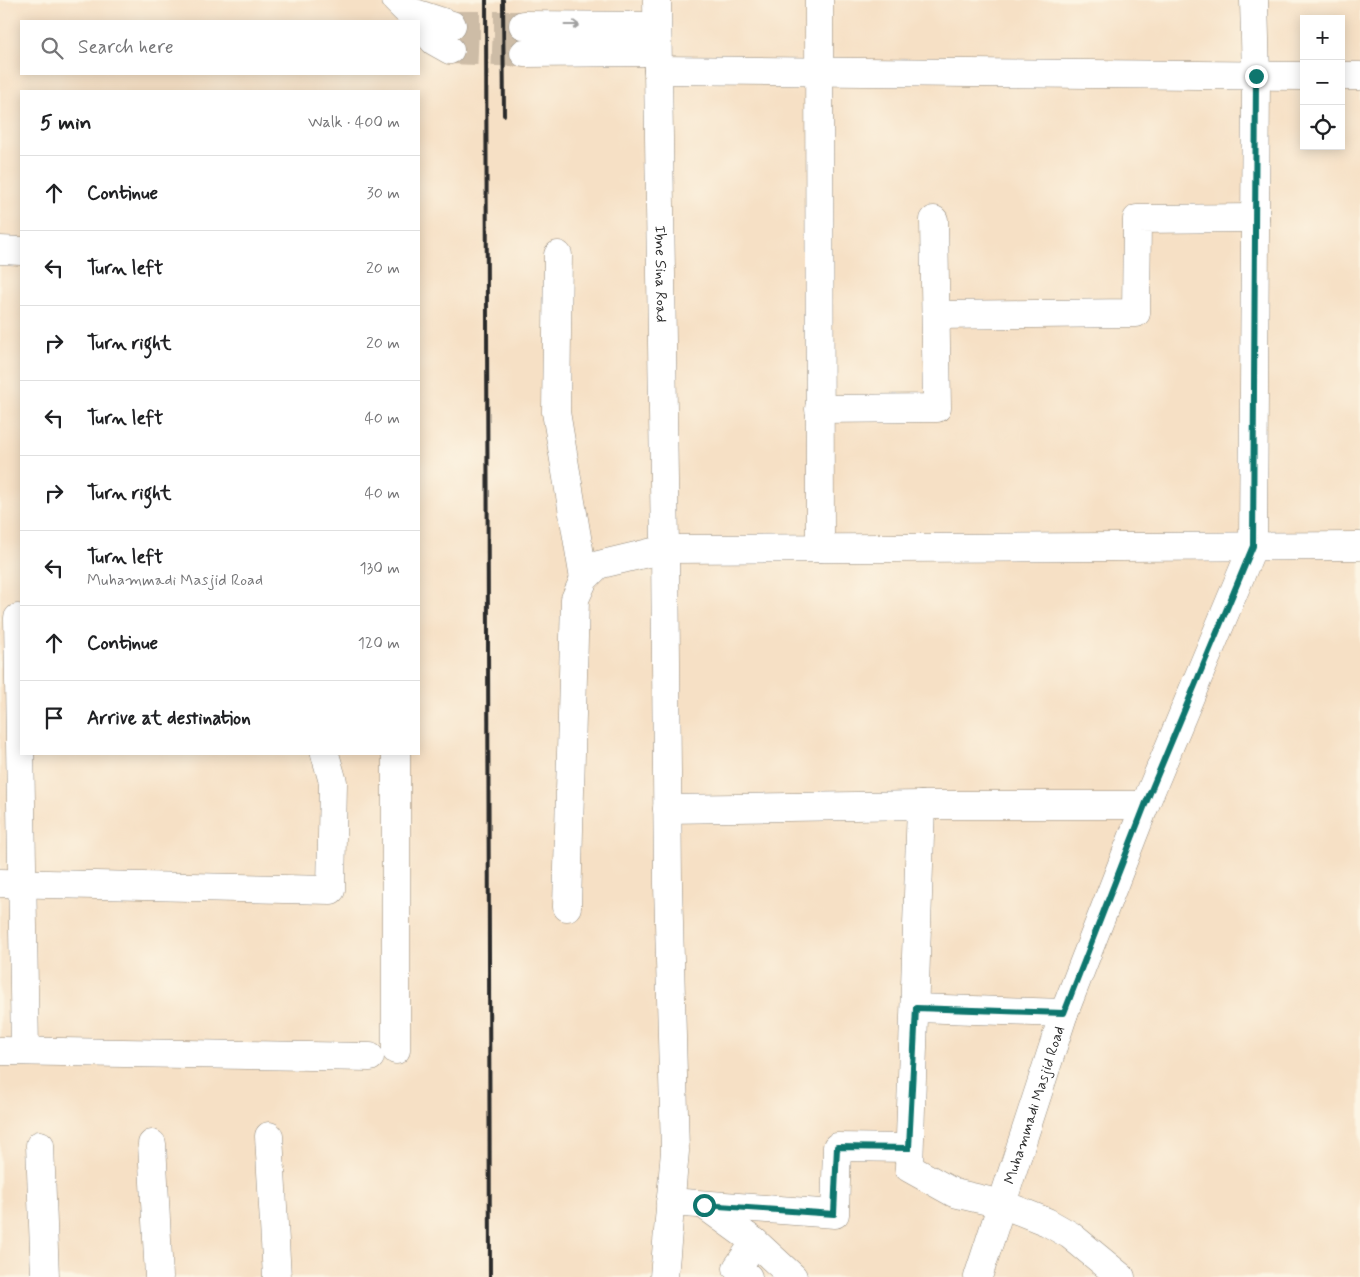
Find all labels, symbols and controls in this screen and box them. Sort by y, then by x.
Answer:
map controls [1300,15,1345,150]
button: + [1300,15,1345,60]
search box [20,20,420,75]
one-way arrow [564,20,580,30]
icon: search [38,34,66,62]
text: Search here [78,35,174,60]
button: − [1300,60,1345,105]
route end [1245,65,1268,88]
button: locate [1300,105,1345,150]
text: 5 min [40,109,92,137]
text: Walk · 400 m [308,112,400,133]
icon: ahead [40,179,68,207]
text: Continue [87,181,158,206]
text: 30 m [367,183,400,204]
street label: Ibne Sina Road [649,225,671,323]
icon: left [40,254,68,282]
text: Turn left [87,256,163,281]
text: 20 m [366,258,400,279]
icon: right [40,329,68,357]
text: Turn right [87,331,171,356]
text: 20 m [366,333,400,354]
icon: left [40,404,68,432]
text: Turn left [87,406,163,431]
text: 40 m [364,408,400,429]
icon: right [40,479,68,507]
text: Turn right [87,481,171,506]
text: 40 m [364,483,400,504]
text: Turn left [87,545,163,570]
icon: left [40,554,68,582]
text: 130 m [359,558,400,579]
text: Muhammadi Masjid Road [87,570,263,591]
icon: ahead [40,629,68,657]
text: Continue [87,631,158,656]
text: 120 m [358,633,400,654]
icon: arrive [40,704,68,732]
text: Arrive at destination [87,706,251,731]
street label: Muhammadi Masjid Road [1000,1024,1070,1187]
route start [693,1194,716,1217]

